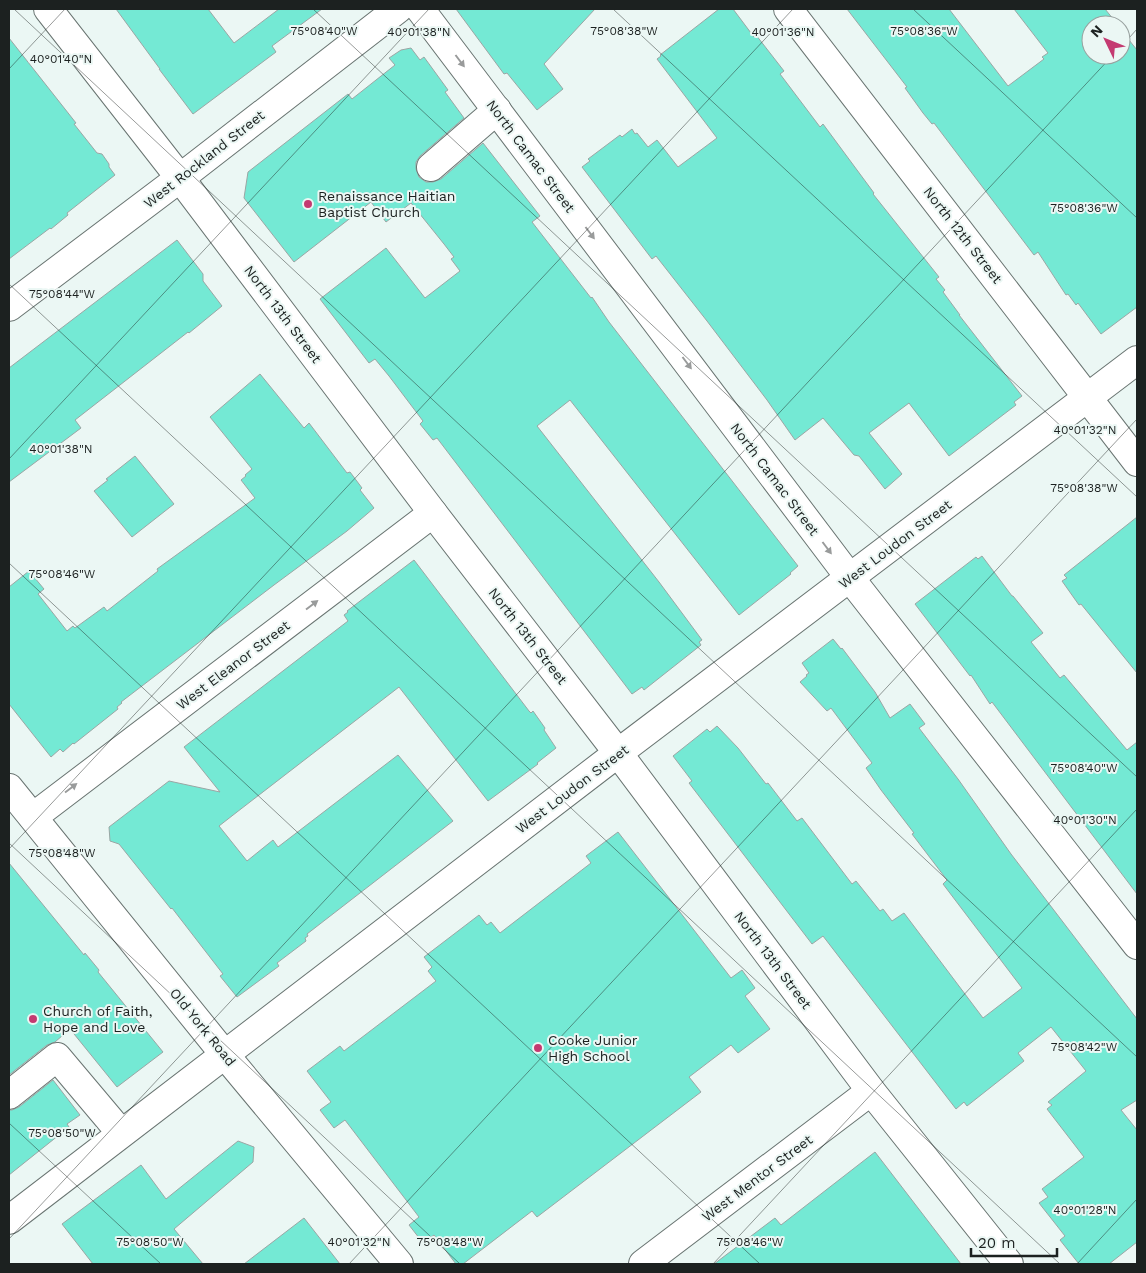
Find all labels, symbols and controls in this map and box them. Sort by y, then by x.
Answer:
north arrow [1081,15,1131,65]
text: N [1087,22,1106,40]
text: 75°08'40"W [291,24,358,38]
text: 75°08'38"W [590,24,658,38]
text: 75°08'36"W [890,24,958,38]
text: 40°01'38"N [387,25,451,39]
text: 40°01'36"N [751,25,815,39]
text: 40°01'40"N [30,52,92,66]
one-way arrow [454,54,465,67]
street label: North Camac Street [483,97,579,216]
street label: West Rockland Street [140,107,268,211]
street label: North 12th Street [920,184,1006,287]
place label: Renaissance Haitian Baptist Church [318,188,456,220]
marker: Renaissance Haitian Baptist Church [302,198,314,210]
text: 75°08'36"W [1050,201,1118,215]
one-way arrow [584,226,595,239]
street label: North 13th Street [241,262,325,366]
text: 75°08'44"W [29,287,96,301]
one-way arrow [682,356,693,369]
street label: North Camac Street [727,420,823,539]
text: 40°01'32"N [1054,423,1116,437]
text: 40°01'38"N [29,442,93,456]
text: 75°08'38"W [1050,481,1118,495]
street label: West Loudon Street [835,496,955,592]
one-way arrow [822,541,833,554]
text: 75°08'46"W [29,567,96,581]
street label: North 13th Street [485,585,571,688]
one-way arrow [305,600,319,610]
street label: West Eleanor Street [173,617,293,713]
street label: West Loudon Street [512,741,632,837]
text: 75°08'40"W [1051,761,1118,775]
one-way arrow [64,782,77,793]
text: 40°01'30"N [1053,813,1117,827]
text: 75°08'48"W [29,846,96,860]
street label: North 13th Street [731,908,815,1012]
street label: Old York Road [167,985,239,1069]
place label: Church of Faith, Hope and Love [43,1003,152,1035]
marker: Church of Faith, Hope and Love [27,1013,39,1025]
place label: Cooke Junior High School [548,1032,638,1064]
text: 75°08'42"W [1051,1040,1118,1054]
marker: Cooke Junior High School [532,1042,544,1054]
text: 75°08'50"W [28,1126,96,1140]
street label: West Mentor Street [699,1131,815,1225]
text: 40°01'28"N [1053,1203,1117,1217]
scale bar [971,1226,1057,1258]
text: 20 m [978,1234,1016,1252]
text: 75°08'50"W [116,1235,184,1249]
text: 40°01'32"N [328,1235,390,1249]
text: 75°08'48"W [417,1235,484,1249]
text: 75°08'46"W [717,1235,784,1249]

